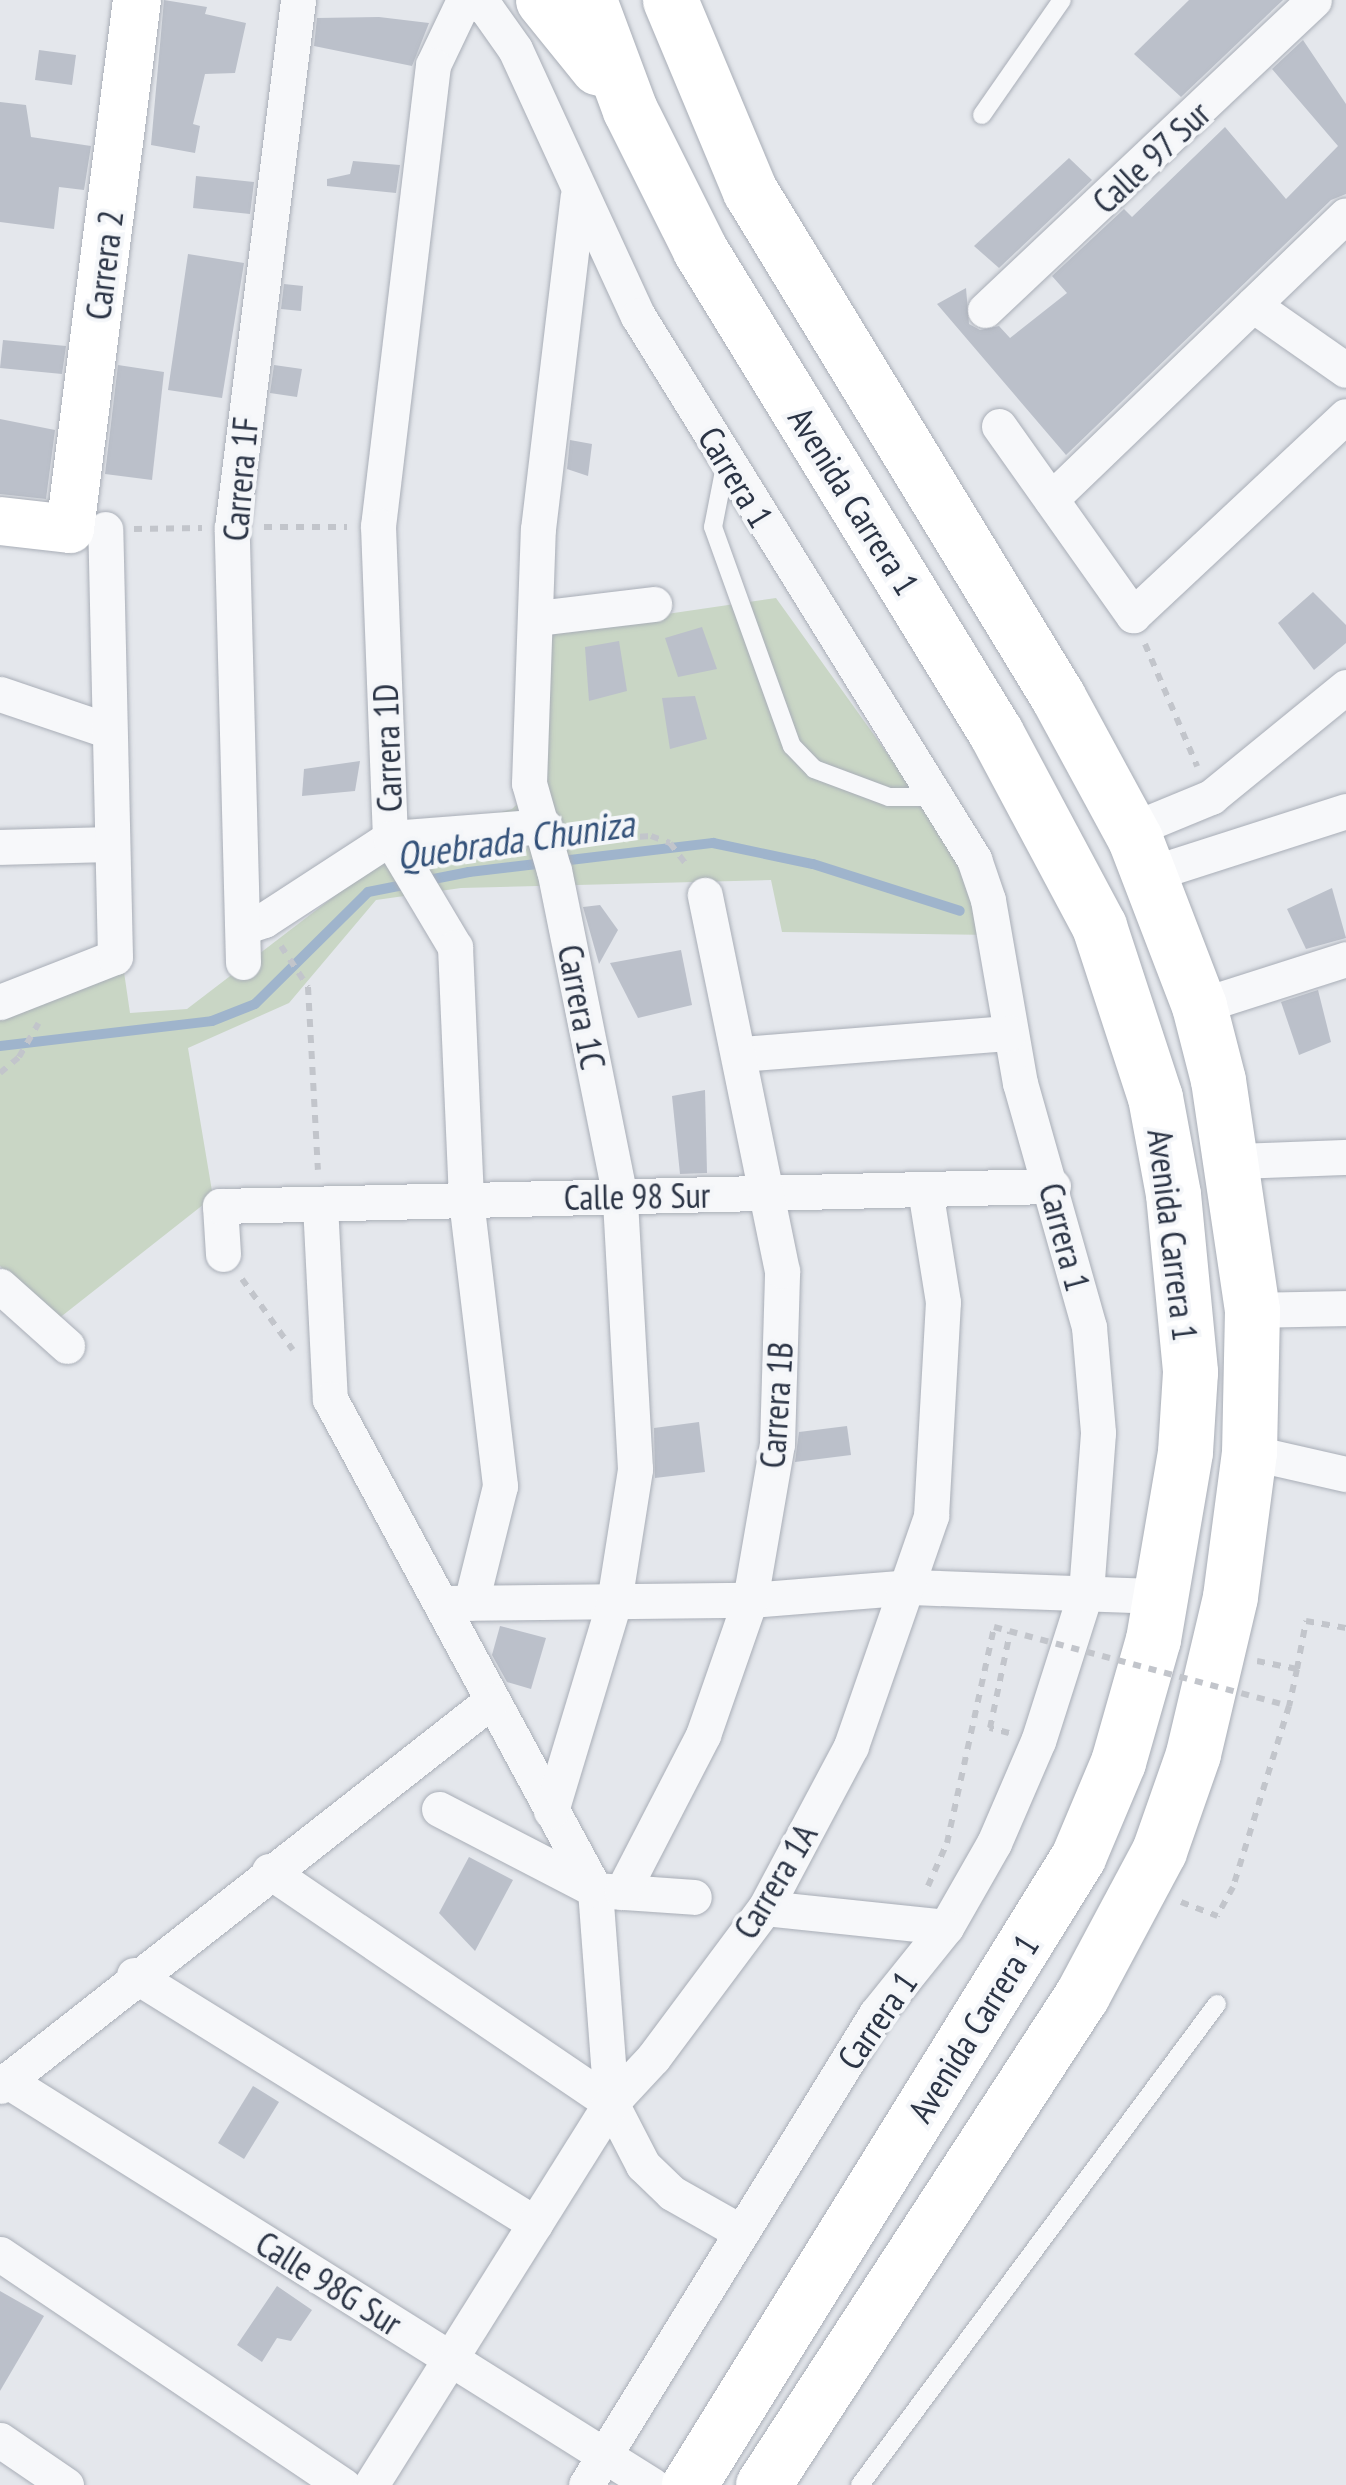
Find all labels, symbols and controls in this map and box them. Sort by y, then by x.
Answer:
street label: Calle 97 Sur [1083,92,1219,222]
street label: Carrera 2 [76,208,132,322]
street label: Avenida Carrera 1 [780,400,928,602]
street label: Carrera 1F [214,415,266,543]
street label: Carrera 1 [690,419,782,535]
street label: Carrera 1D [364,683,410,813]
water label: Quebrada Chuniza [393,800,637,878]
street label: Carrera 1C [549,941,615,1073]
street label: Avenida Carrera 1 [1139,1127,1207,1343]
street label: Calle 98 Sur [563,1174,711,1218]
street label: Carrera 1 [1030,1178,1100,1296]
street label: Carrera 1B [751,1340,801,1470]
street label: Carrera 1A [724,1816,826,1946]
street label: Avenida Carrera 1 [899,1927,1047,2129]
street label: Carrera 1 [828,1963,926,2077]
street label: Calle 98G Sur [248,2222,410,2344]

